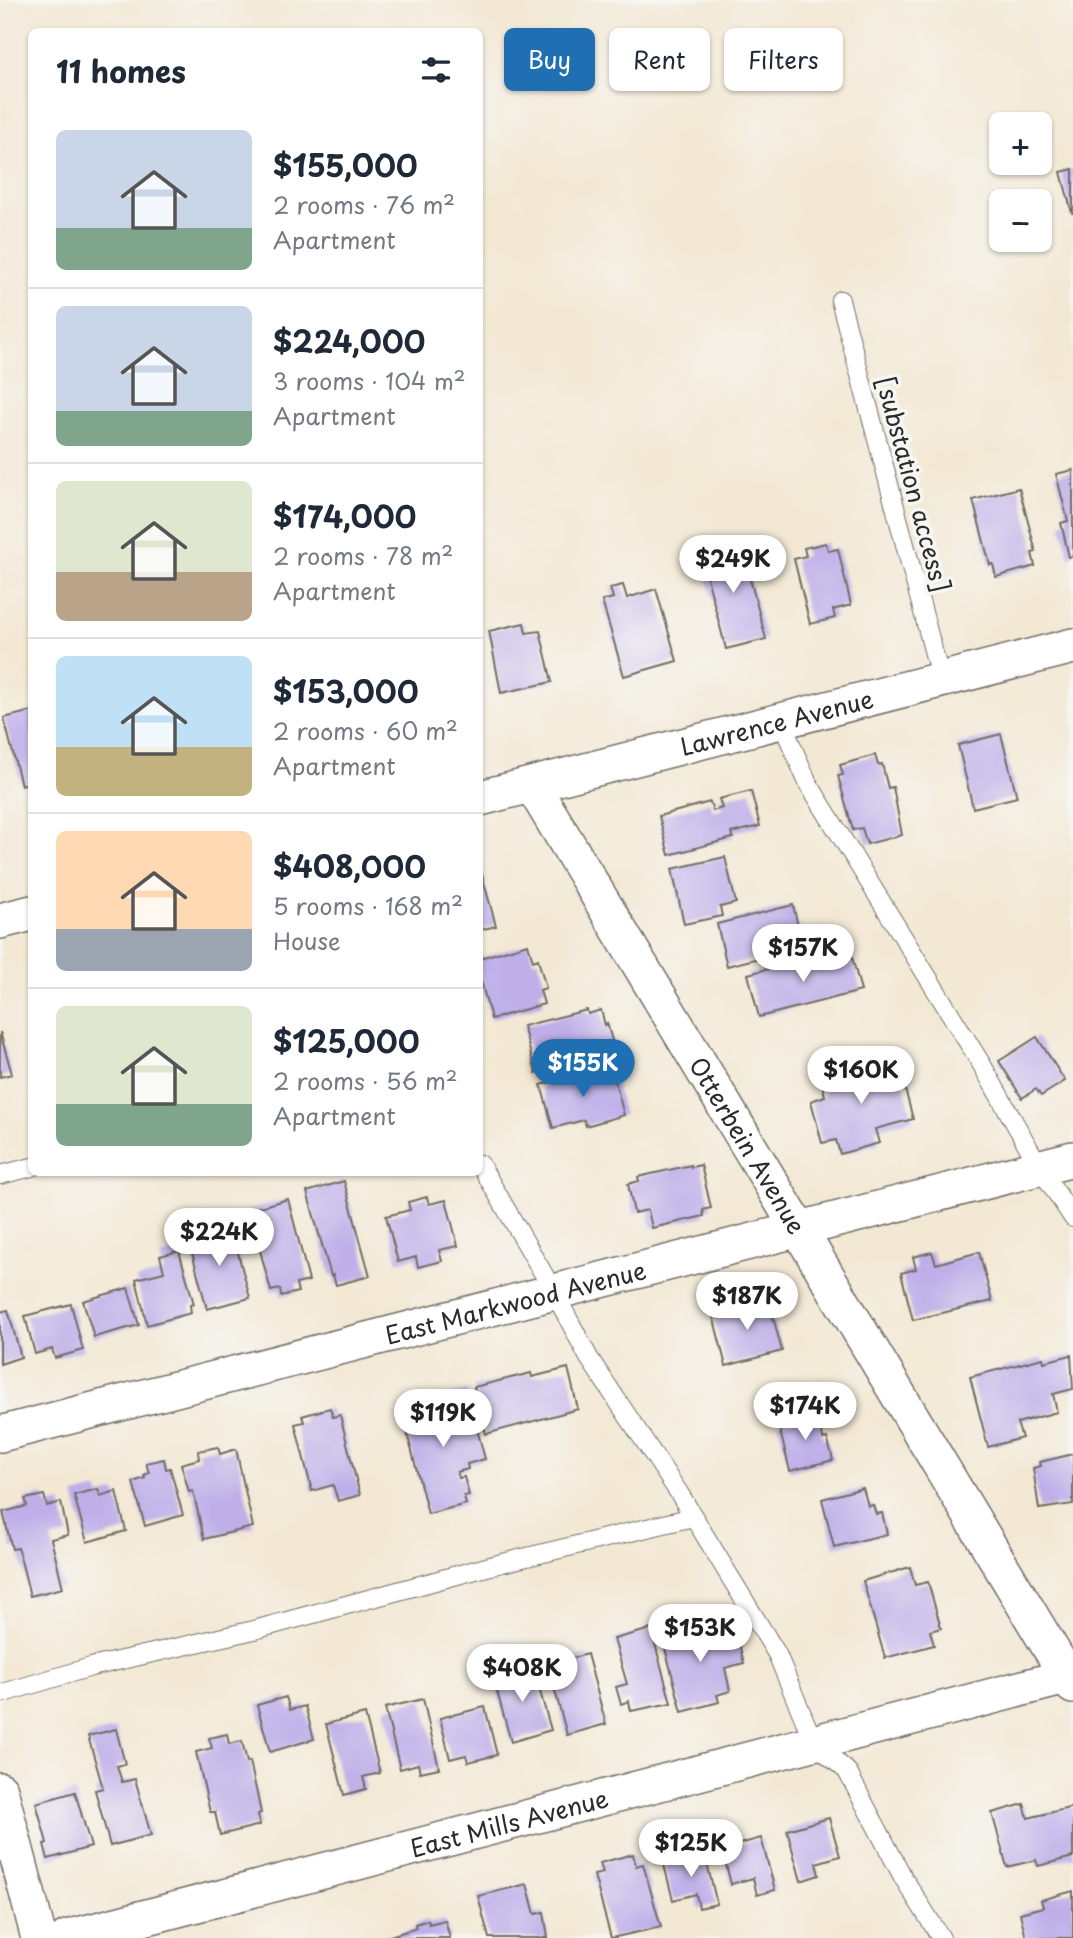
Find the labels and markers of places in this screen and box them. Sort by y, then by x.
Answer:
pin: $249K [684,536,782,595]
pin: $157K [754,925,852,984]
pin: $155K [534,1040,632,1099]
pin: $160K [812,1046,910,1106]
pin: $224K [170,1208,268,1268]
pin: $187K [698,1272,796,1332]
pin: $174K [756,1382,854,1442]
pin: $119K [394,1390,492,1449]
pin: $153K [651,1604,749,1664]
pin: $408K [473,1644,571,1704]
pin: $125K [642,1820,740,1879]

